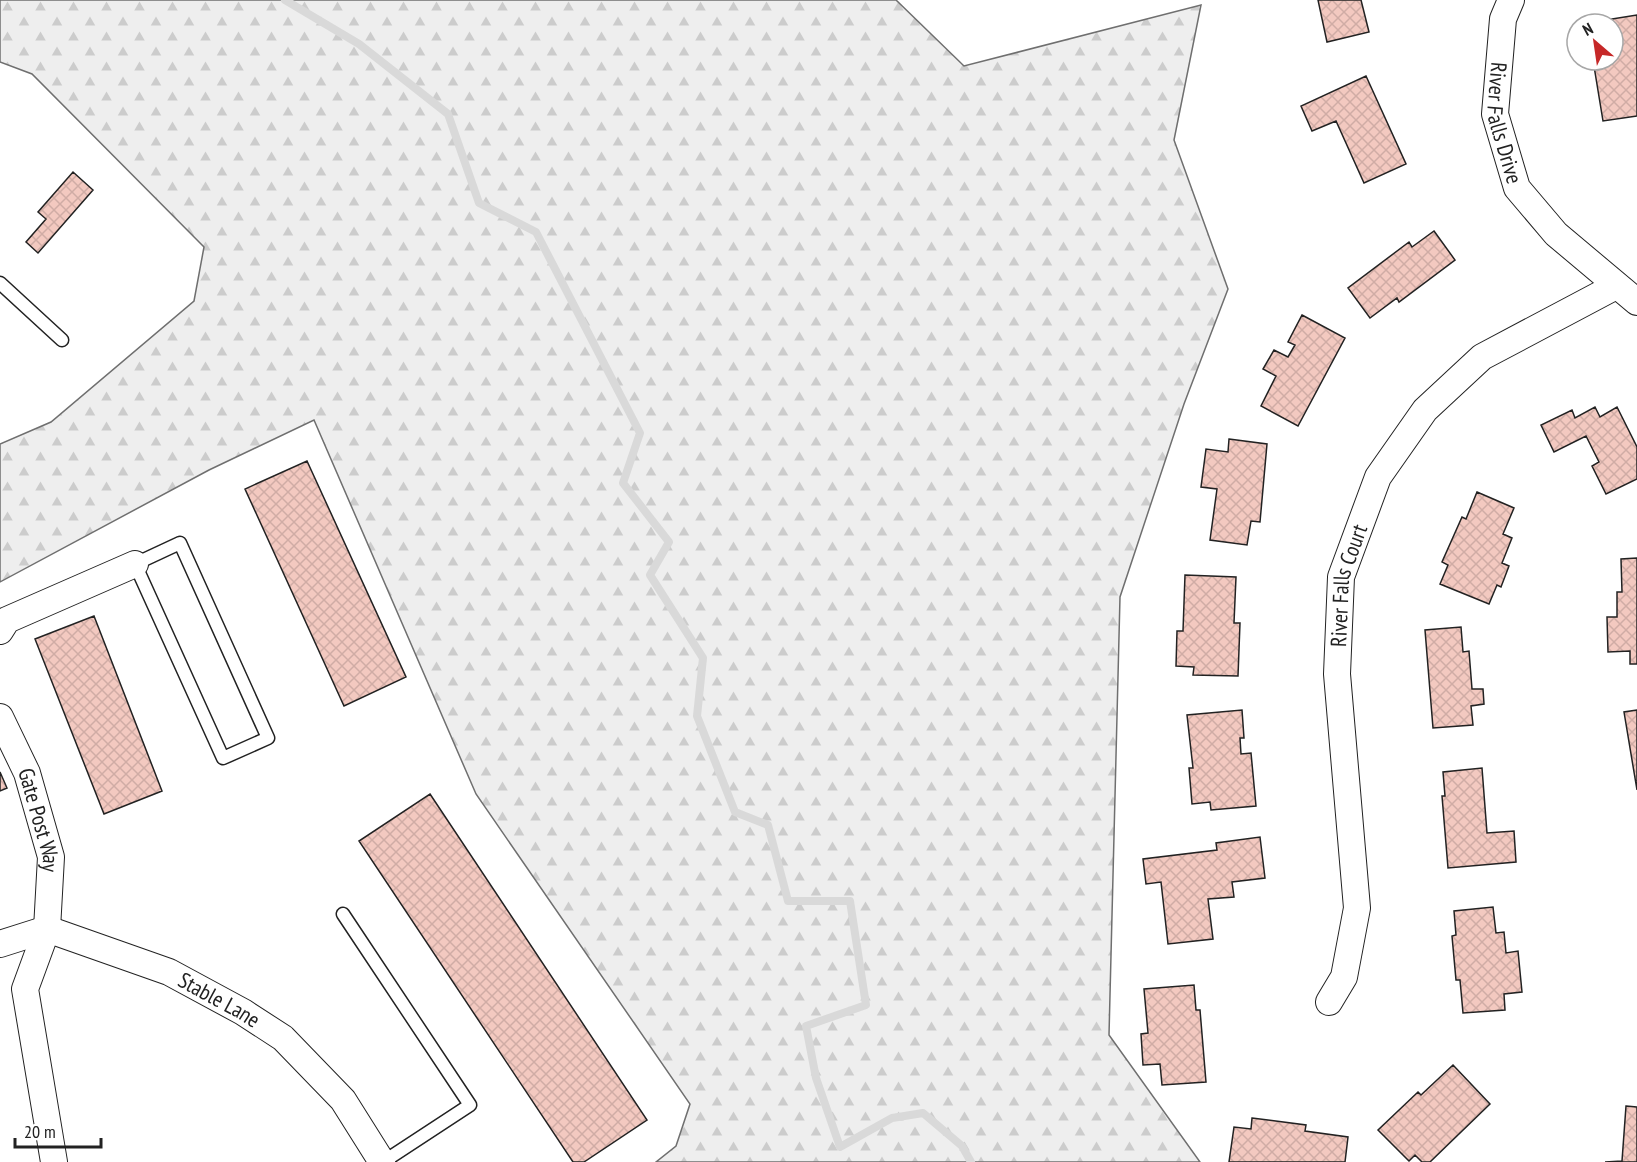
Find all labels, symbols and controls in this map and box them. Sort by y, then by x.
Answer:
north arrow [1565,12,1625,72]
text: N [1579,18,1596,40]
street label: River Falls Drive [1481,61,1529,187]
street label: River Falls Court [1324,520,1373,647]
street label: Gate Post Way [12,765,65,873]
street label: Stable Lane [174,966,266,1033]
scale bar [15,1111,100,1149]
text: 20 m [24,1120,56,1143]

